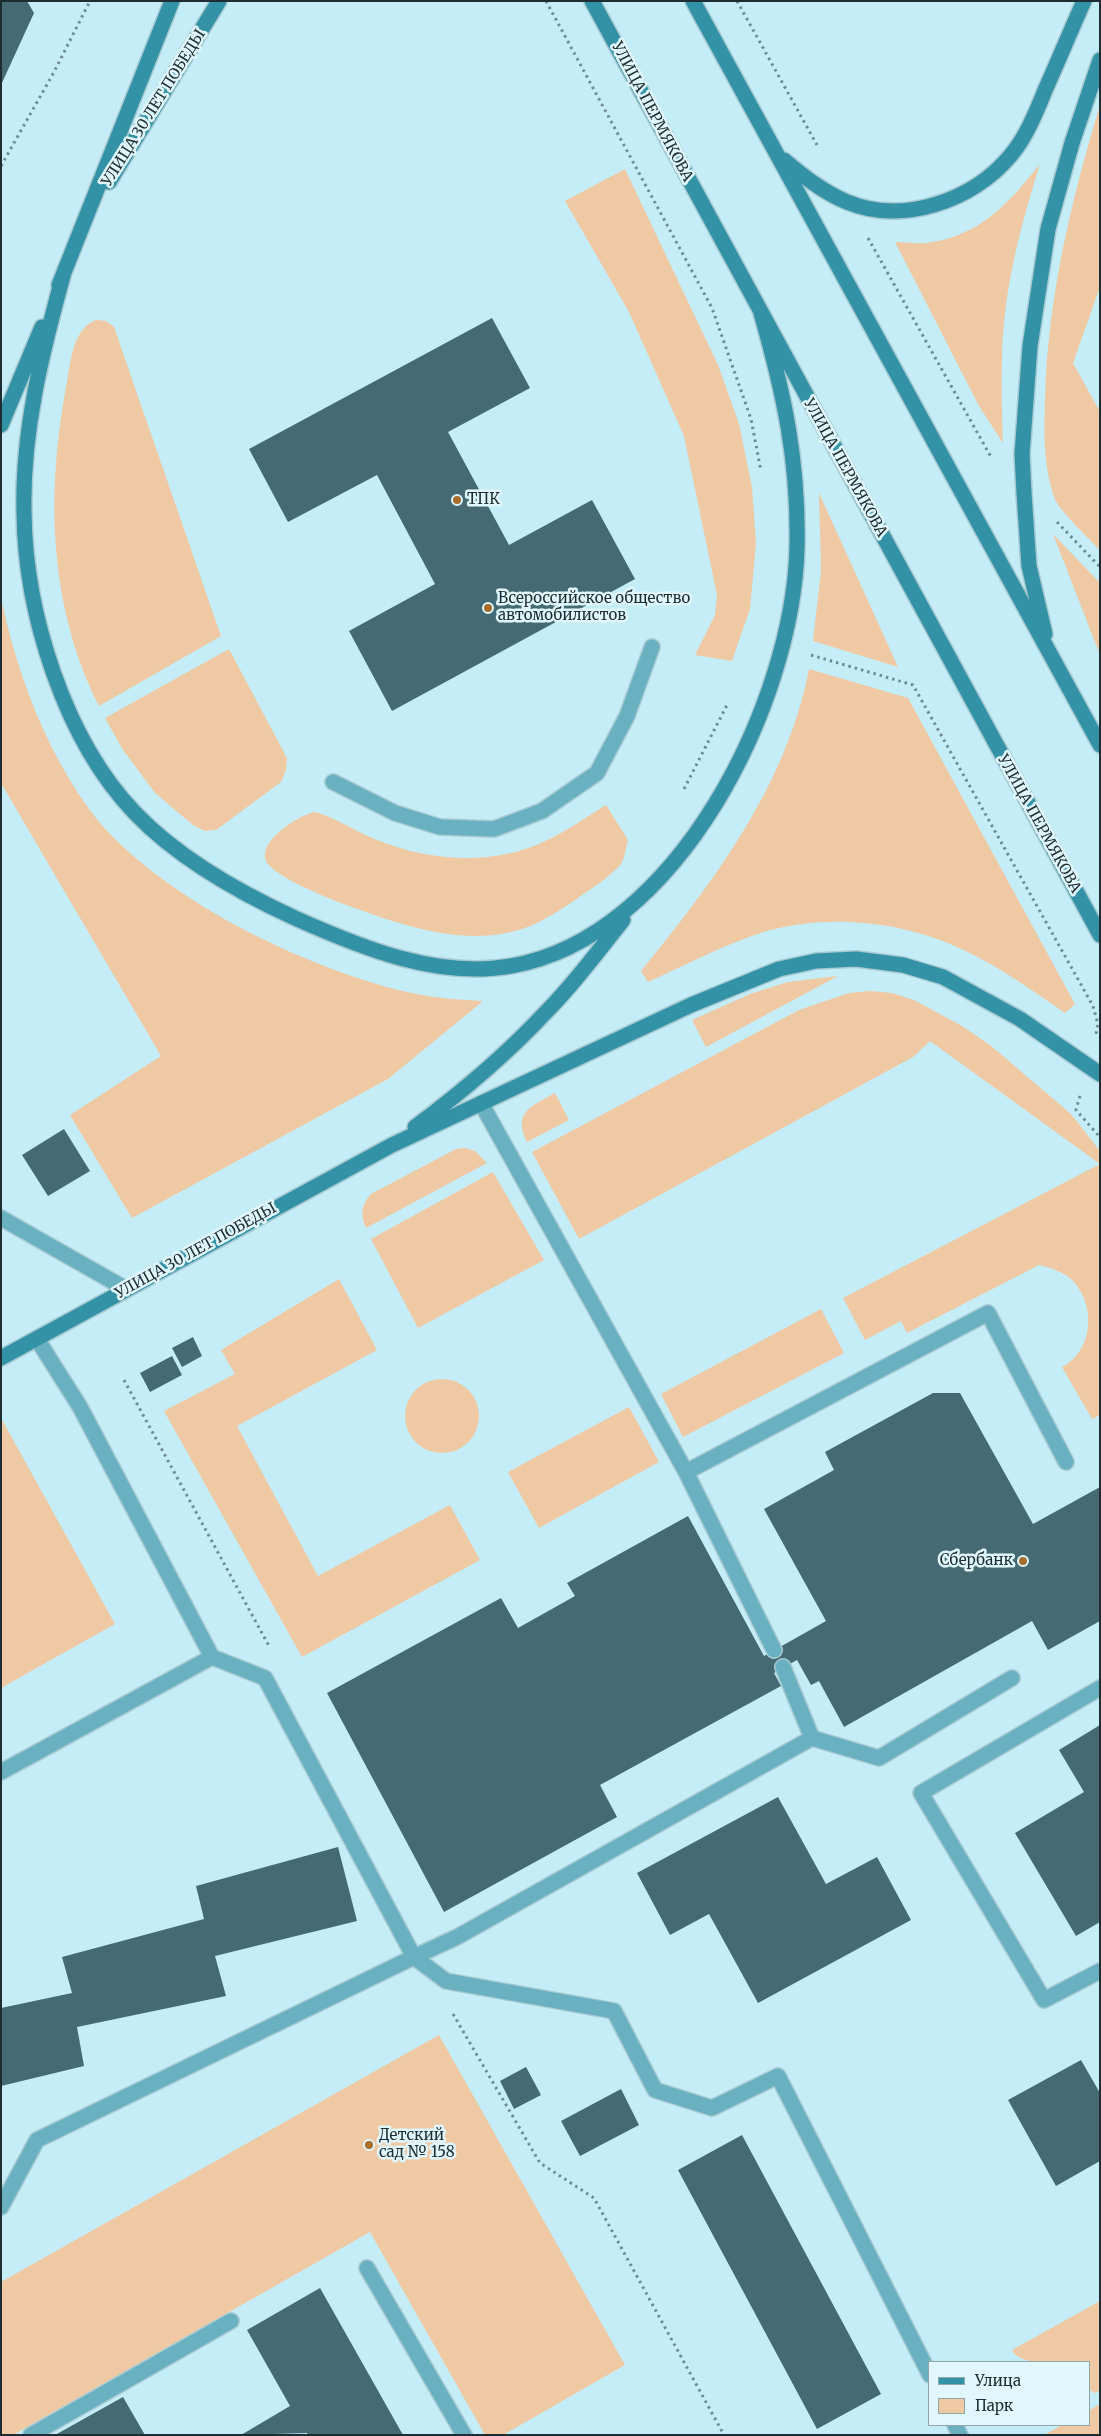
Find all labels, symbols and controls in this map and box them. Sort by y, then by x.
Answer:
street label: УЛИЦА 30 ЛЕТ ПОБЕДЫ [98,26,210,190]
street label: УЛИЦА ПЕРМЯКОВА [608,39,696,185]
street label: УЛИЦА ПЕРМЯКОВА [799,396,891,540]
place label: ТПК [467,491,500,509]
marker: ТПК [451,494,463,506]
place label: Всероссийское общество автомобилистов [498,590,690,625]
marker: Всероссийское общество автомобилистов [482,602,494,614]
street label: УЛИЦА ПЕРМЯКОВА [993,752,1085,896]
street label: УЛИЦА 30 ЛЕТ ПОБЕДЫ [112,1199,280,1303]
place label: Сбербанк [940,1552,1013,1570]
marker: Сбербанк [1017,1555,1029,1567]
place label: Детский сад № 158 [379,2127,455,2162]
marker: Детский сад № 158 [363,2139,375,2151]
legend [928,2361,1091,2426]
text: Улица [975,2371,1021,2390]
text: Парк [975,2396,1013,2415]

